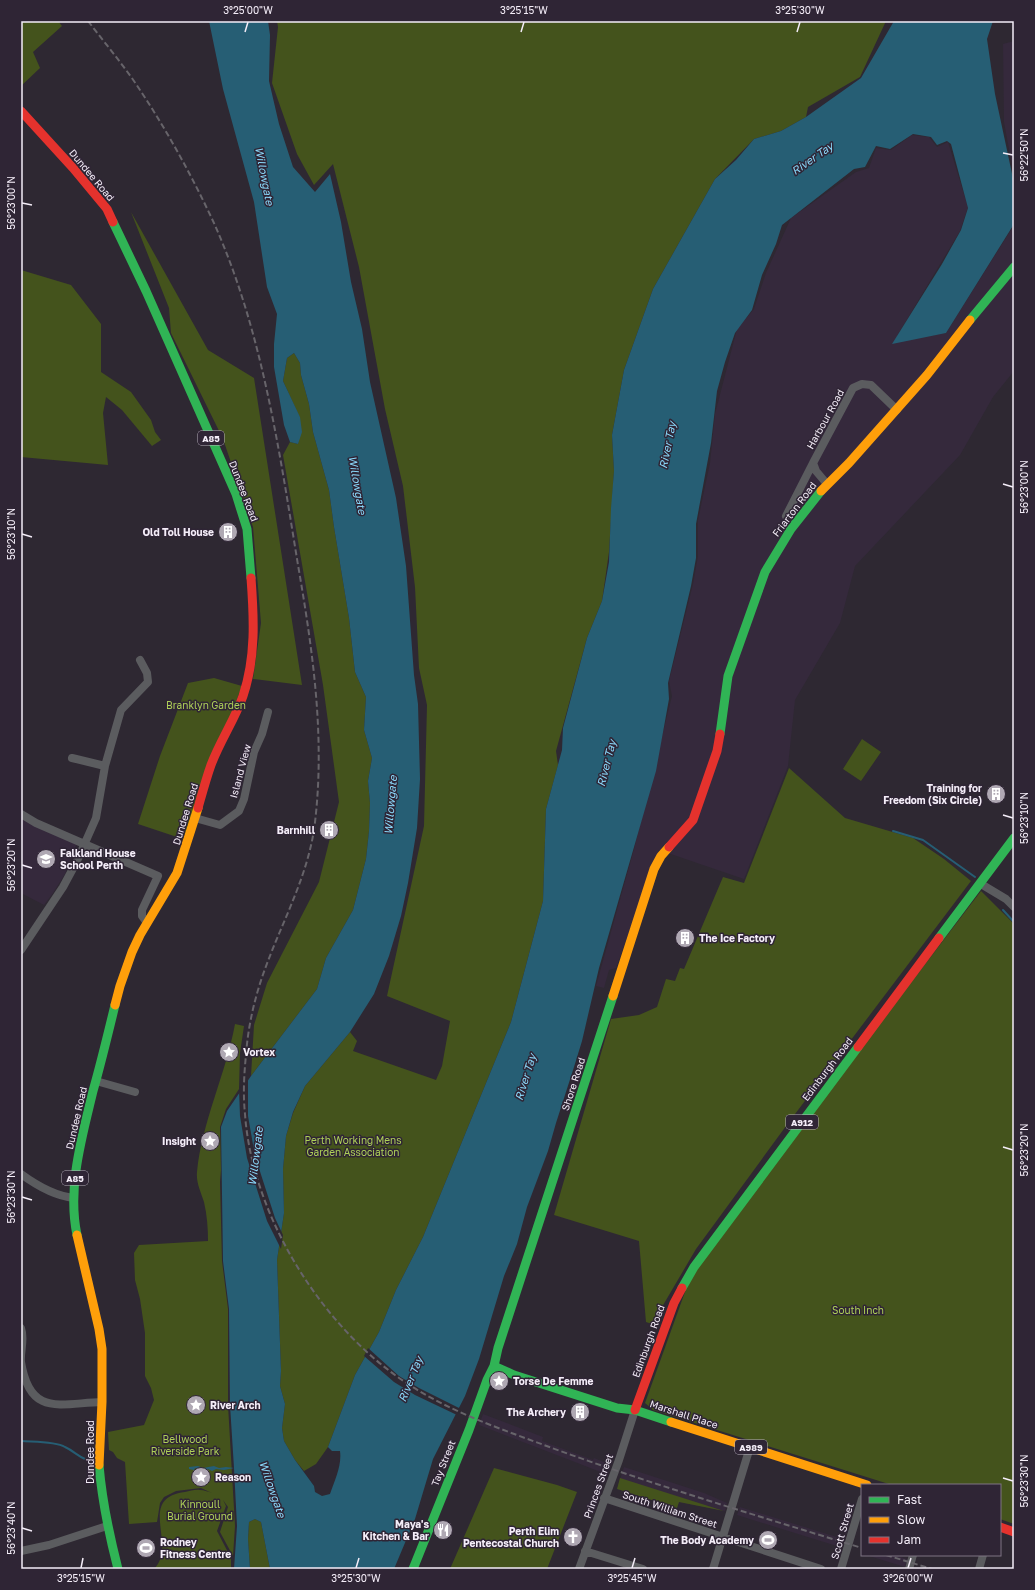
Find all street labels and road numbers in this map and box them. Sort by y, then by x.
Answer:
street label: Dundee Road [67,147,117,203]
street label: Harbour Road [804,387,846,451]
road number: A85 [198,431,224,445]
street label: Dundee Road [227,459,261,523]
street label: Friarton Road [770,479,818,539]
street label: Island View [227,743,253,799]
street label: Dundee Road [170,782,200,846]
street label: Edinburgh Road [799,1035,855,1103]
street label: Shore Road [559,1056,587,1112]
street label: Dundee Road [63,1085,89,1151]
road number: A912 [786,1115,818,1129]
road number: A85 [62,1171,88,1185]
street label: Edinburgh Road [629,1303,667,1379]
street label: Marshall Place [648,1397,720,1431]
street label: Dundee Road [84,1420,96,1484]
street label: Tay Street [428,1438,458,1488]
road number: A989 [735,1440,767,1454]
street label: Princes Street [581,1452,615,1520]
street label: South William Street [621,1488,719,1530]
street label: Scott Street [828,1502,856,1560]

